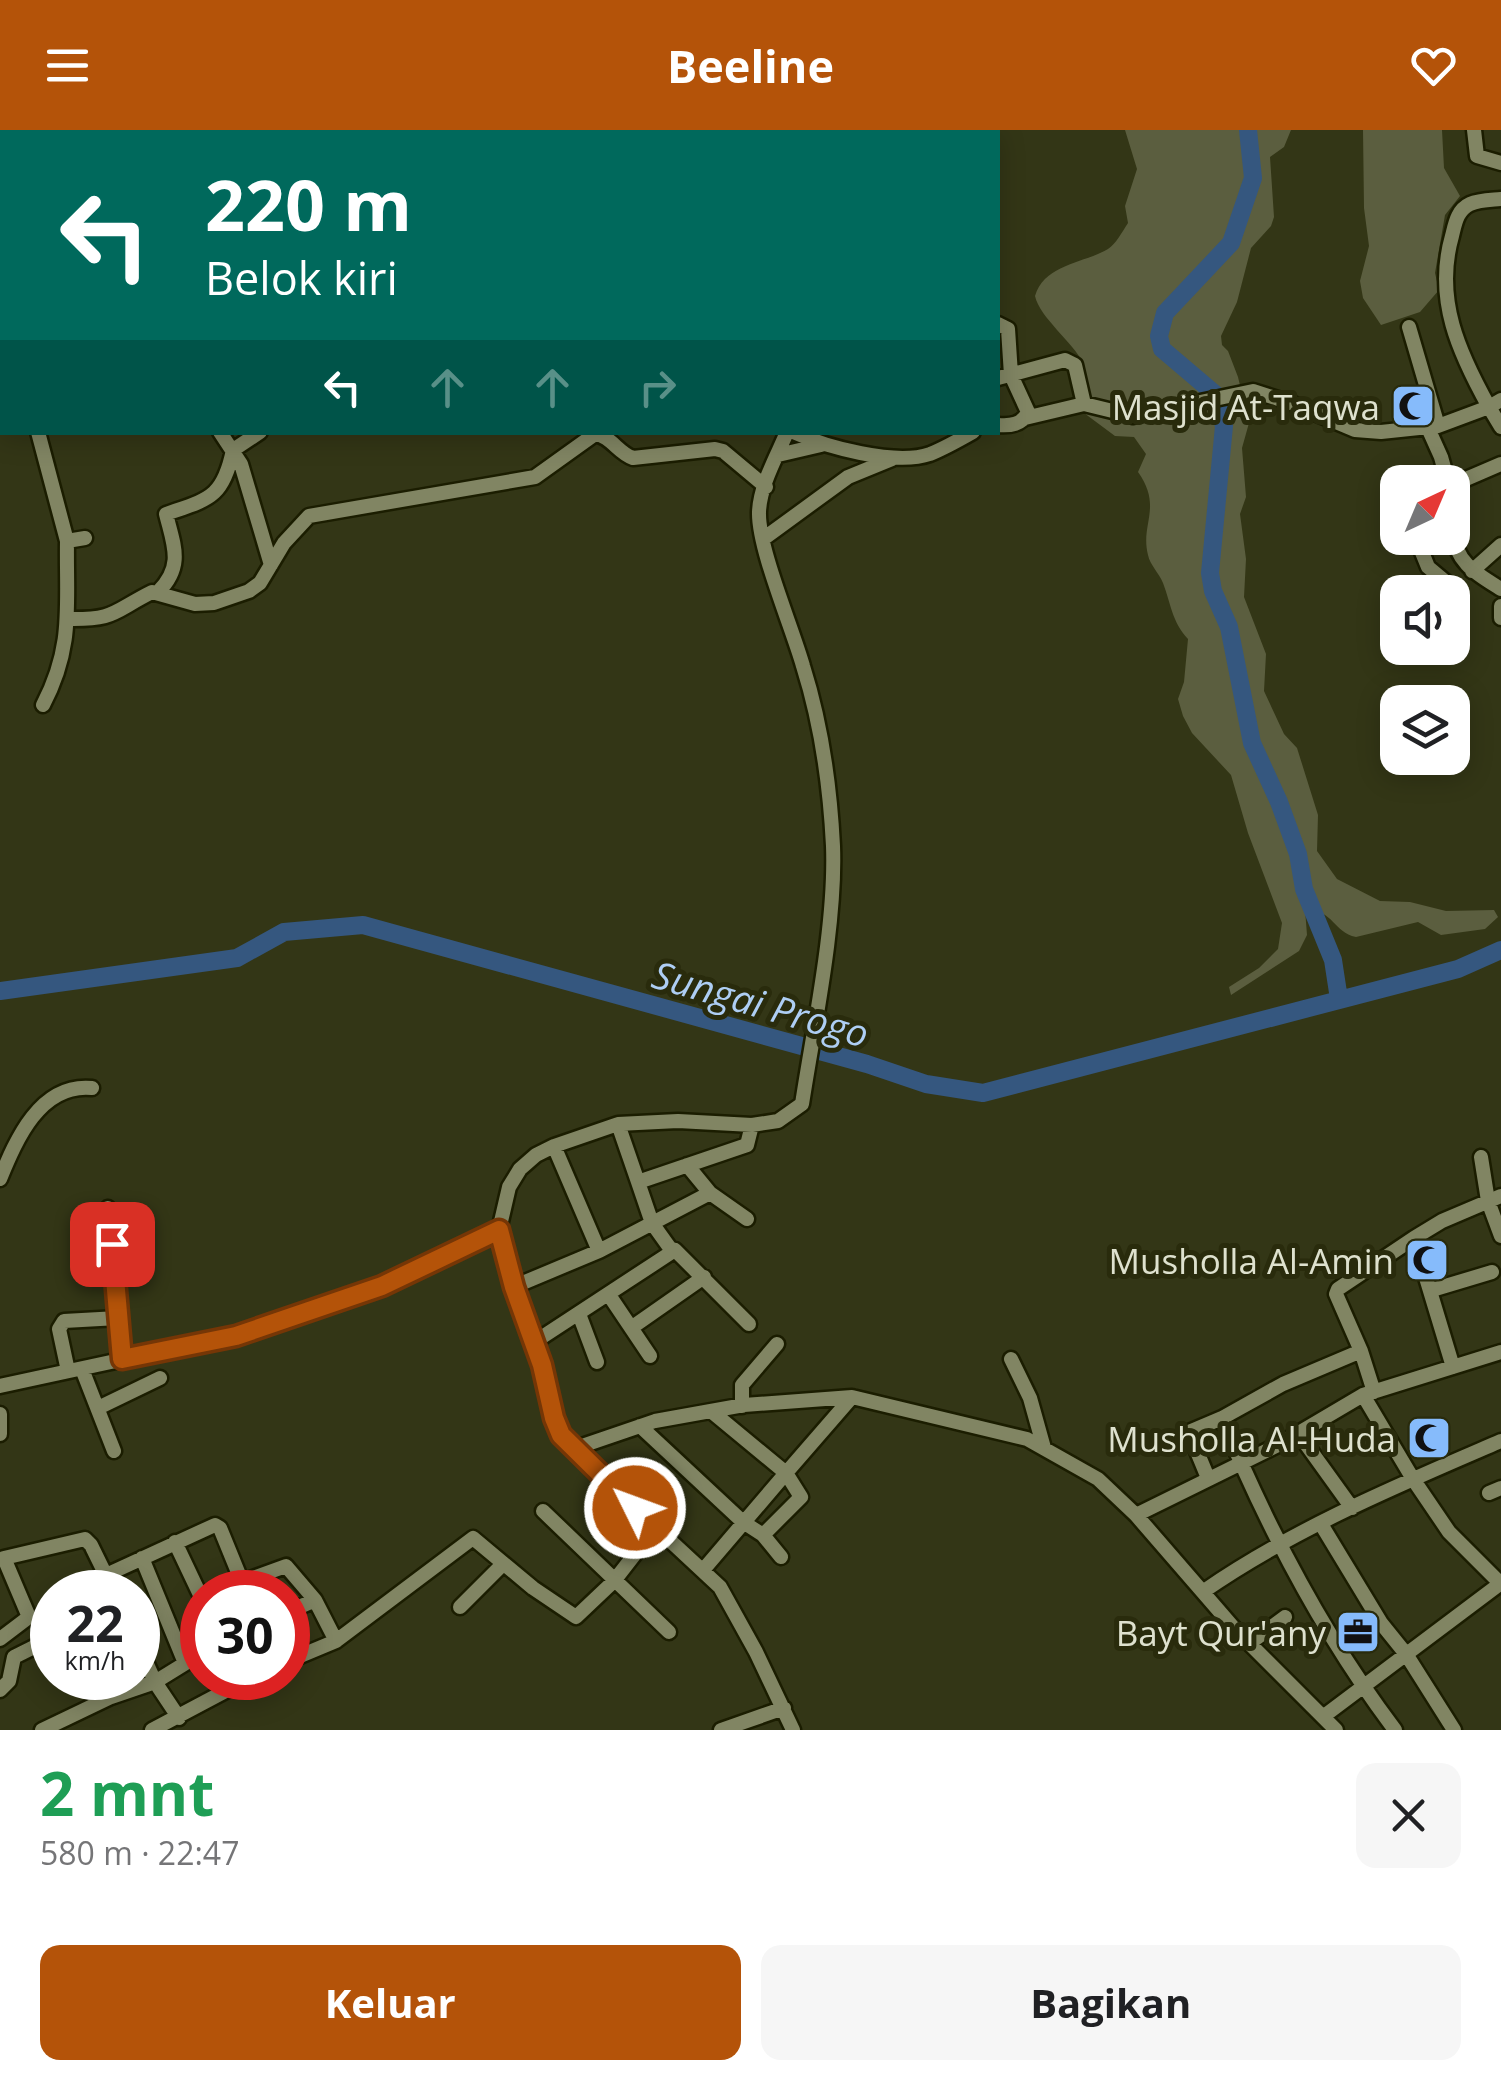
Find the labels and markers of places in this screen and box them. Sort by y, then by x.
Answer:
place label: Masjid At-Taqwa [1112,383,1380,430]
mosque icon: Masjid At-Taqwa [1390,383,1436,429]
pin [70,1202,155,1287]
place label: Musholla Al-Amin [1109,1237,1394,1284]
mosque icon: Musholla Al-Amin [1404,1237,1450,1283]
place label: Musholla Al-Huda [1107,1415,1396,1462]
mosque icon: Musholla Al-Huda [1406,1415,1452,1461]
place label: Bayt Qur'any [1116,1609,1326,1656]
office icon: Bayt Qur'any [1335,1609,1381,1655]

